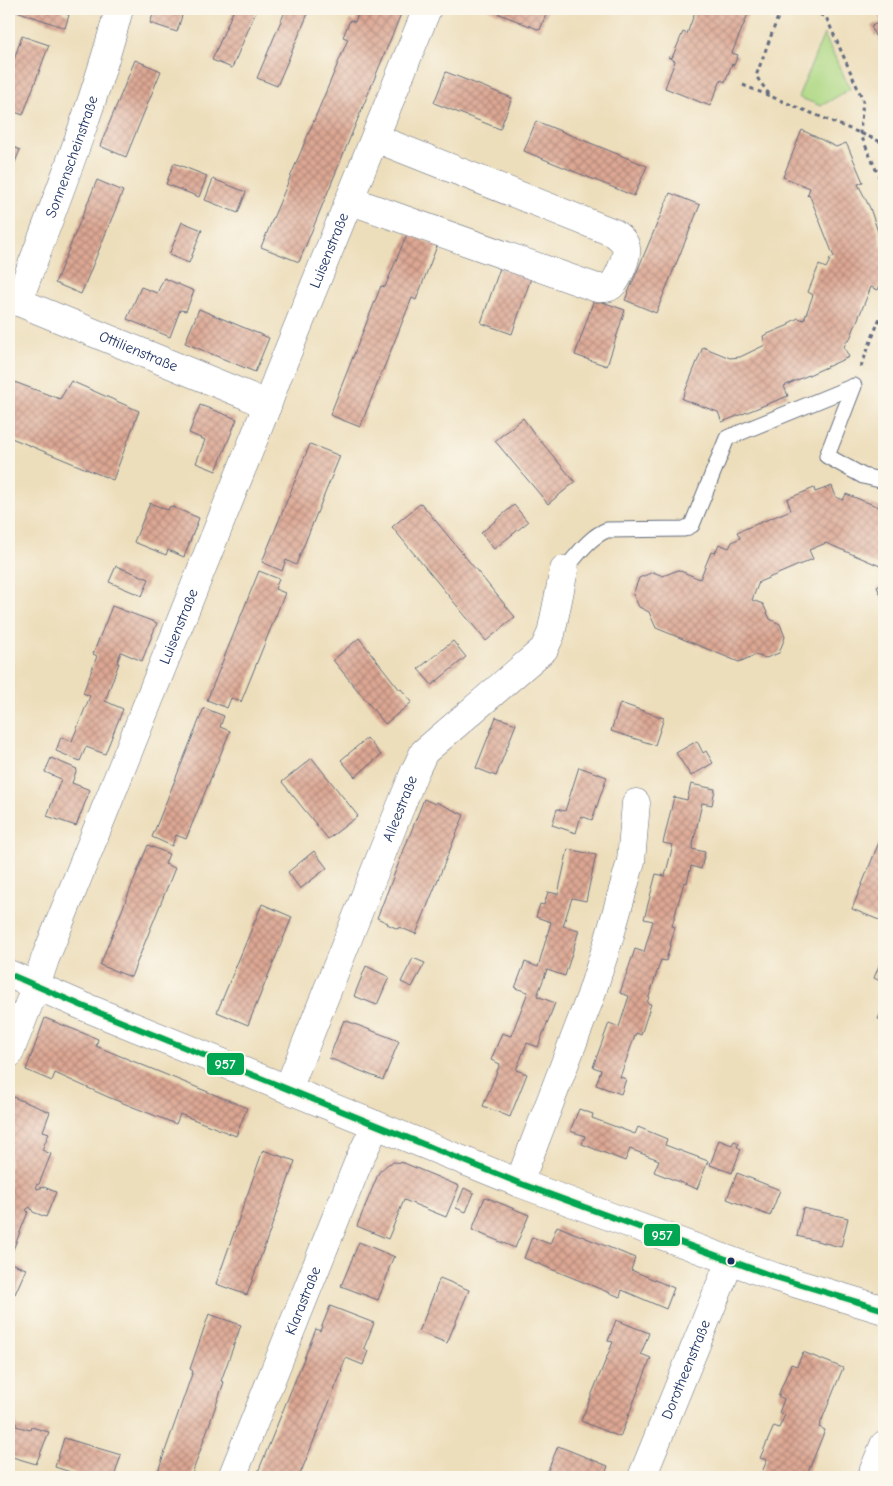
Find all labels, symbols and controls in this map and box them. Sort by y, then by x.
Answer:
street label: Sonnenscheinstraße [41,93,102,220]
street label: Luisenstraße [306,210,352,291]
street label: Ottilienstraße [96,327,181,375]
street label: Luisenstraße [155,586,202,667]
street label: Alleestraße [379,772,421,844]
line badge: 957 [206,1052,245,1076]
text: 957 [214,1056,236,1073]
line badge: 957 [643,1223,681,1247]
text: 957 [651,1227,673,1244]
unlabelled marker [726,1256,736,1266]
street label: Klarastraße [281,1263,325,1338]
street label: Dorotheenstraße [657,1317,714,1422]

